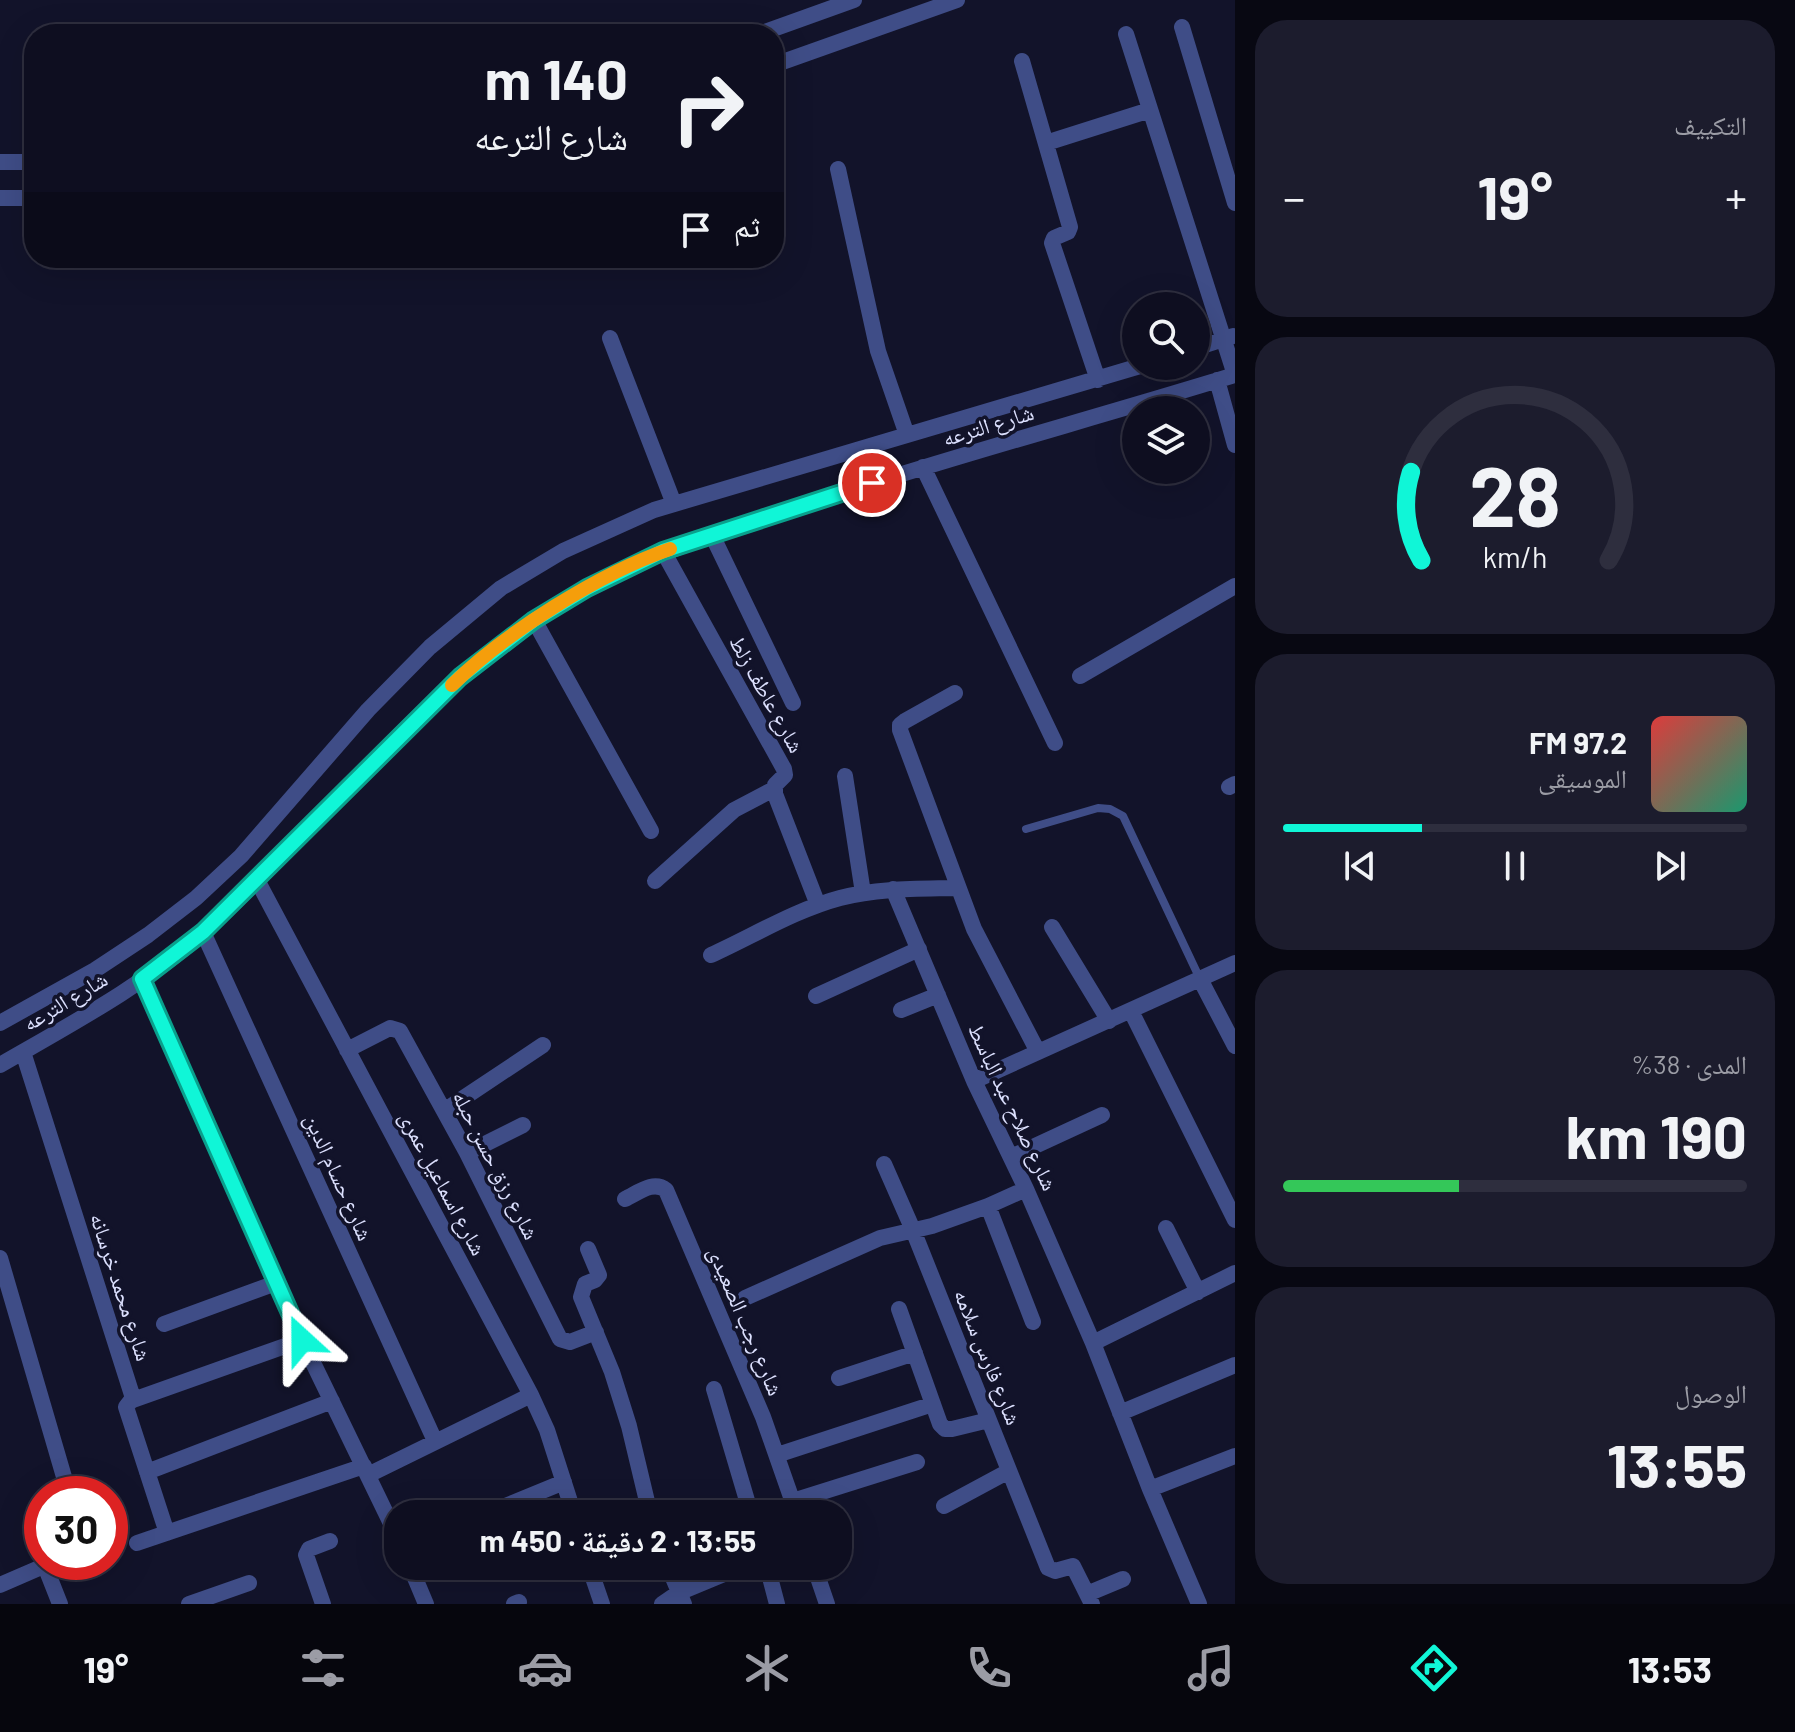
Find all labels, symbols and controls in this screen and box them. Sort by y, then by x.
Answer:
text: 140 m [484,44,628,111]
icon: right [656,56,760,160]
text: التكييف [1674,109,1747,140]
text: شارع الترعه [474,114,628,157]
text: 19° [1477,160,1553,232]
text: − [1283,170,1305,223]
text: + [1725,170,1747,223]
text: ثم [734,207,760,243]
icon: arrive [674,208,718,252]
map controls [1122,292,1210,484]
button: search [1122,292,1210,380]
button: layers [1122,396,1210,484]
street label: شارع الترعه [939,398,1037,452]
text: 28 [1469,444,1561,544]
pin [838,449,906,517]
icon: arrive [850,461,894,505]
text: km/h [1483,539,1547,574]
street label: شارع عاطف زلط [723,630,811,758]
text: 97.2 FM [1529,724,1627,760]
text: الموسيقى [1538,762,1627,793]
icon: previous [1338,844,1382,888]
icon: pause [1493,844,1537,888]
icon: next [1648,844,1692,888]
street label: شارع الترعه [18,965,112,1037]
street label: شارع صلاح عبد الباسط [962,1019,1064,1195]
text: المدى · 38% [1631,1048,1747,1079]
street label: شارع رزق حسن حبله [446,1086,546,1244]
text: 190 km [1566,1099,1747,1171]
street label: شارع اسماعيل عمرى [393,1106,493,1260]
street label: شارع حسام الدين [298,1109,380,1245]
street label: شارع محمد خرسانه [84,1210,158,1364]
street label: شارع رجب الصعيدى [702,1242,790,1400]
street label: شارع فارس سلامه [948,1285,1028,1429]
position arrow [260,1298,344,1382]
text: الوصول [1675,1377,1747,1408]
text: 13:55 [1607,1428,1747,1500]
speed limit sign: 30 [24,1476,128,1580]
text: 13:55 · 2 دقيقة · 450 m [480,1522,756,1558]
icon: filters [295,1640,351,1696]
icon: car [517,1640,573,1696]
icon: climate [739,1640,795,1696]
icon: phone [961,1640,1017,1696]
icon: music [1183,1640,1239,1696]
icon: directions [1406,1640,1462,1696]
text: 19° [83,1647,129,1690]
text: 13:53 [1628,1647,1712,1690]

